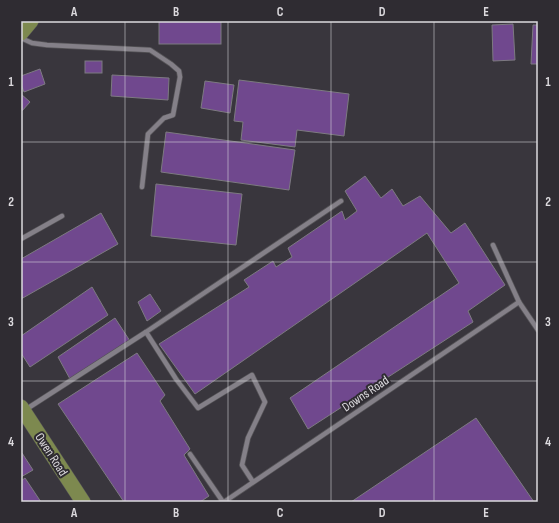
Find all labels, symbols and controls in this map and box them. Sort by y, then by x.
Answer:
text: A [70,4,78,20]
text: B [173,4,179,20]
text: C [277,4,284,20]
text: D [379,4,386,20]
text: E [483,4,489,20]
text: 1 [8,74,14,90]
text: 1 [545,74,551,90]
text: 2 [8,194,14,210]
text: 2 [545,194,551,210]
text: 3 [8,314,14,330]
text: 3 [545,314,551,330]
street label: Downs Road [339,372,392,415]
street label: Owen Road [31,430,71,479]
text: 4 [8,434,14,450]
text: 4 [545,434,551,450]
text: A [70,505,78,521]
text: B [173,505,179,521]
text: C [277,505,284,521]
text: D [379,505,386,521]
text: E [483,505,489,521]

